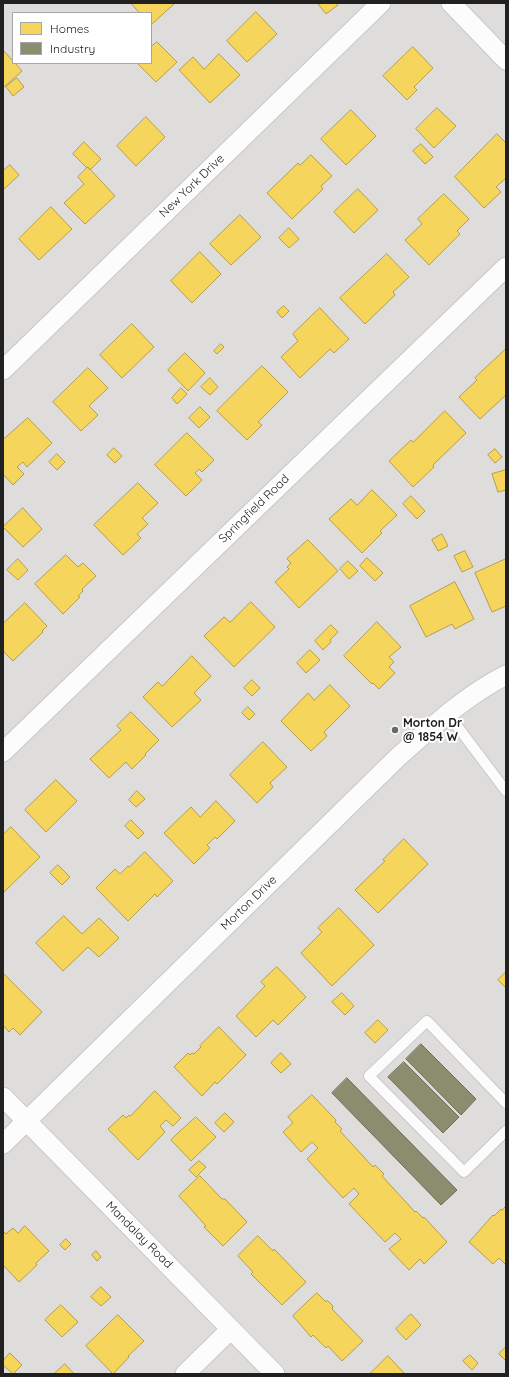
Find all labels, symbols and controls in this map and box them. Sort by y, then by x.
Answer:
legend [12,12,152,64]
text: Homes [50,21,89,36]
text: Industry [50,41,95,56]
street label: New York Drive [157,151,227,221]
street label: Springfield Road [216,472,292,546]
place label: Morton Dr @ 1854 W [403,716,462,744]
marker: Morton Dr @ 1854 W [390,725,400,735]
street label: Morton Drive [218,873,280,933]
street label: Mandalay Road [103,1199,175,1271]

